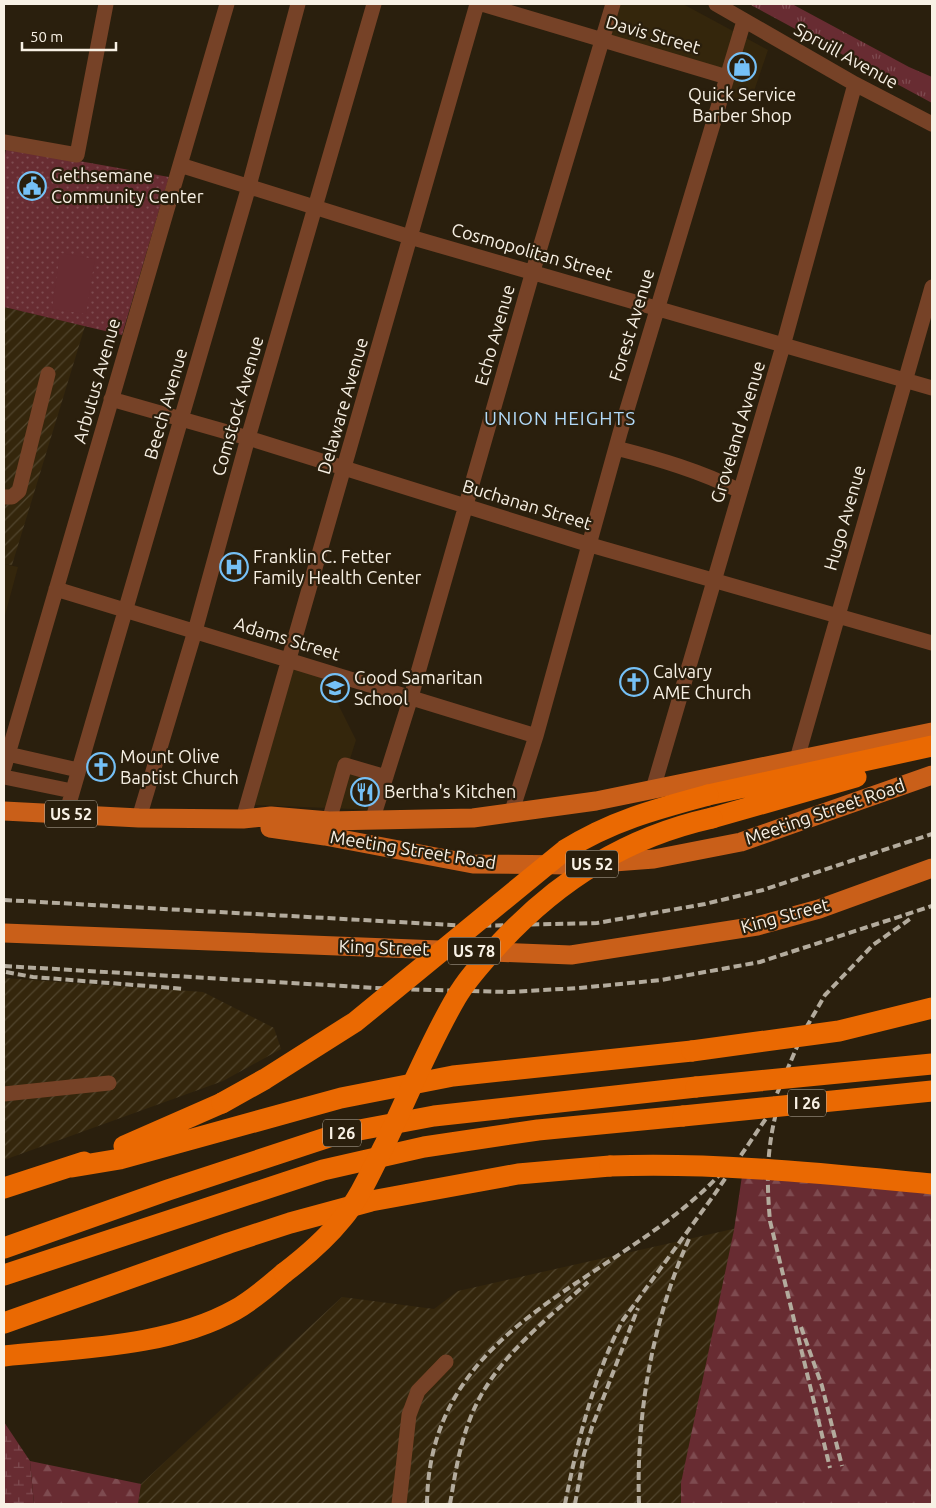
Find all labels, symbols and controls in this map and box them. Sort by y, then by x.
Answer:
street label: Davis Street [604,11,703,57]
street label: Spruill Avenue [791,18,902,92]
scale bar [22,20,116,52]
text: 50 m [30,28,63,45]
shop icon: Quick Service Barber Shop [727,52,757,82]
place label: Quick Service Barber Shop [688,84,796,125]
place label: Gethsemane Community Center [51,165,204,206]
public building icon: Gethsemane Community Center [17,171,47,201]
street label: Cosmopolitan Street [449,218,615,284]
street label: Forest Avenue [604,266,658,383]
street label: Echo Avenue [470,282,518,387]
street label: Arbutus Avenue [69,316,123,446]
street label: Comstock Avenue [207,333,267,478]
street label: Delaware Avenue [313,335,371,476]
street label: Beech Avenue [140,346,190,462]
street label: Groveland Avenue [706,358,768,505]
district label: UNION HEIGHTS [484,407,636,429]
street label: Hugo Avenue [819,463,869,573]
street label: Buchanan Street [460,475,594,533]
place label: Franklin C. Fetter Family Health Center [253,546,422,587]
hospital icon: Franklin C. Fetter Family Health Center [219,552,249,582]
street label: Adams Street [232,613,342,664]
place label: Calvary AME Church [653,661,752,702]
place label: Good Samaritan School [354,667,483,708]
church icon: Calvary AME Church [619,667,649,697]
school or university icon: Good Samaritan School [320,673,350,703]
place label: Mount Olive Baptist Church [120,746,239,787]
church icon: Mount Olive Baptist Church [86,752,116,782]
street label: Meeting Street Road [742,774,907,848]
restaurant icon: Bertha's Kitchen [350,777,380,807]
place label: Bertha's Kitchen [384,781,516,801]
road number: US 52 [45,801,97,828]
street label: Meeting Street Road [329,826,497,872]
road number: US 52 [566,851,618,878]
street label: King Street [738,894,831,936]
street label: King Street [338,935,430,959]
road number: US 78 [448,938,500,964]
road number: I 26 [788,1090,826,1116]
road number: I 26 [323,1120,361,1146]

